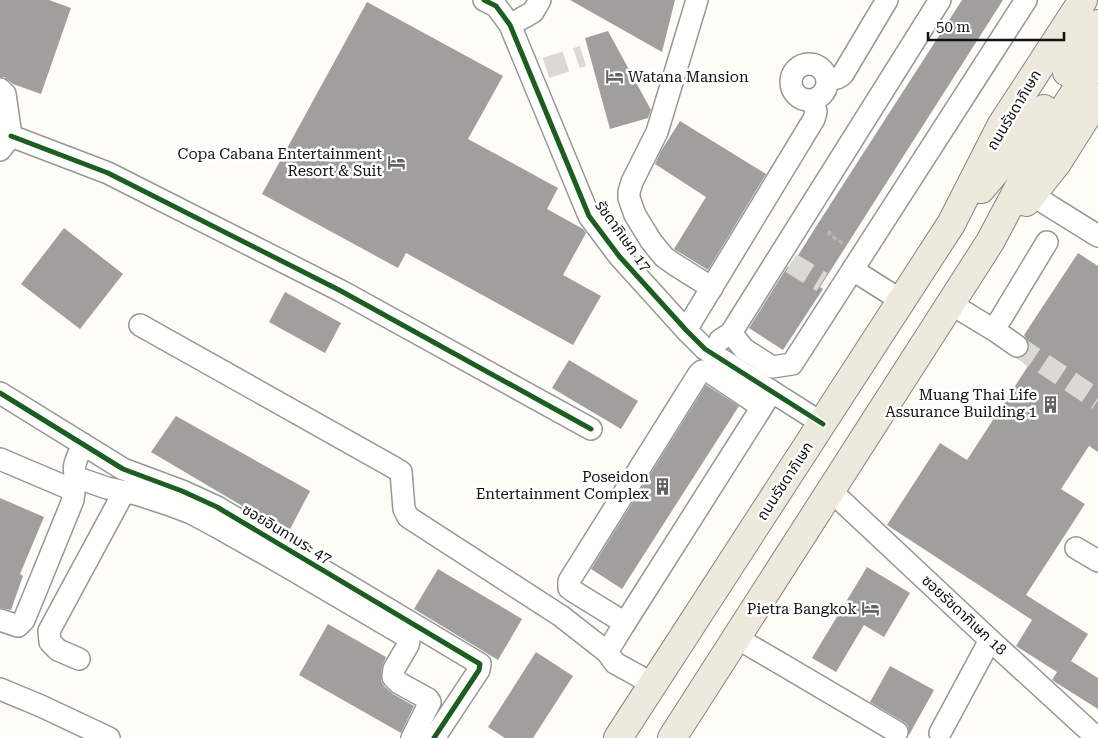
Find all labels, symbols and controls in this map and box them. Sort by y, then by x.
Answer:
scale bar [928,10,1064,42]
text: 50 m [936,18,971,36]
hotel icon: Watana Mansion [604,67,624,87]
street label: ถนนรัชดาภิเษก [983,67,1045,153]
place label: Watana Mansion [628,68,749,86]
place label: Copa Cabana Entertainment Resort & Suit [178,145,382,180]
hotel icon: Copa Cabana Entertainment Resort & Suit [386,153,406,173]
street label: รัชดาภิเษก 17 [591,197,655,275]
place label: Muang Thai Life Assurance Building 1 [885,386,1037,421]
building icon: Muang Thai Life Assurance Building 1 [1041,394,1061,414]
street label: ถนนรัชดาภิเษก [753,438,817,524]
place label: Poseidon Entertainment Complex [476,468,649,503]
building icon: Poseidon Entertainment Complex [653,476,673,496]
street label: ซอยอินทามระ 47 [239,500,335,568]
street label: ซอยรัชดาภิเษก 18 [918,571,1010,659]
hotel icon: Pietra Bangkok [861,599,881,619]
place label: Pietra Bangkok [747,600,857,618]

